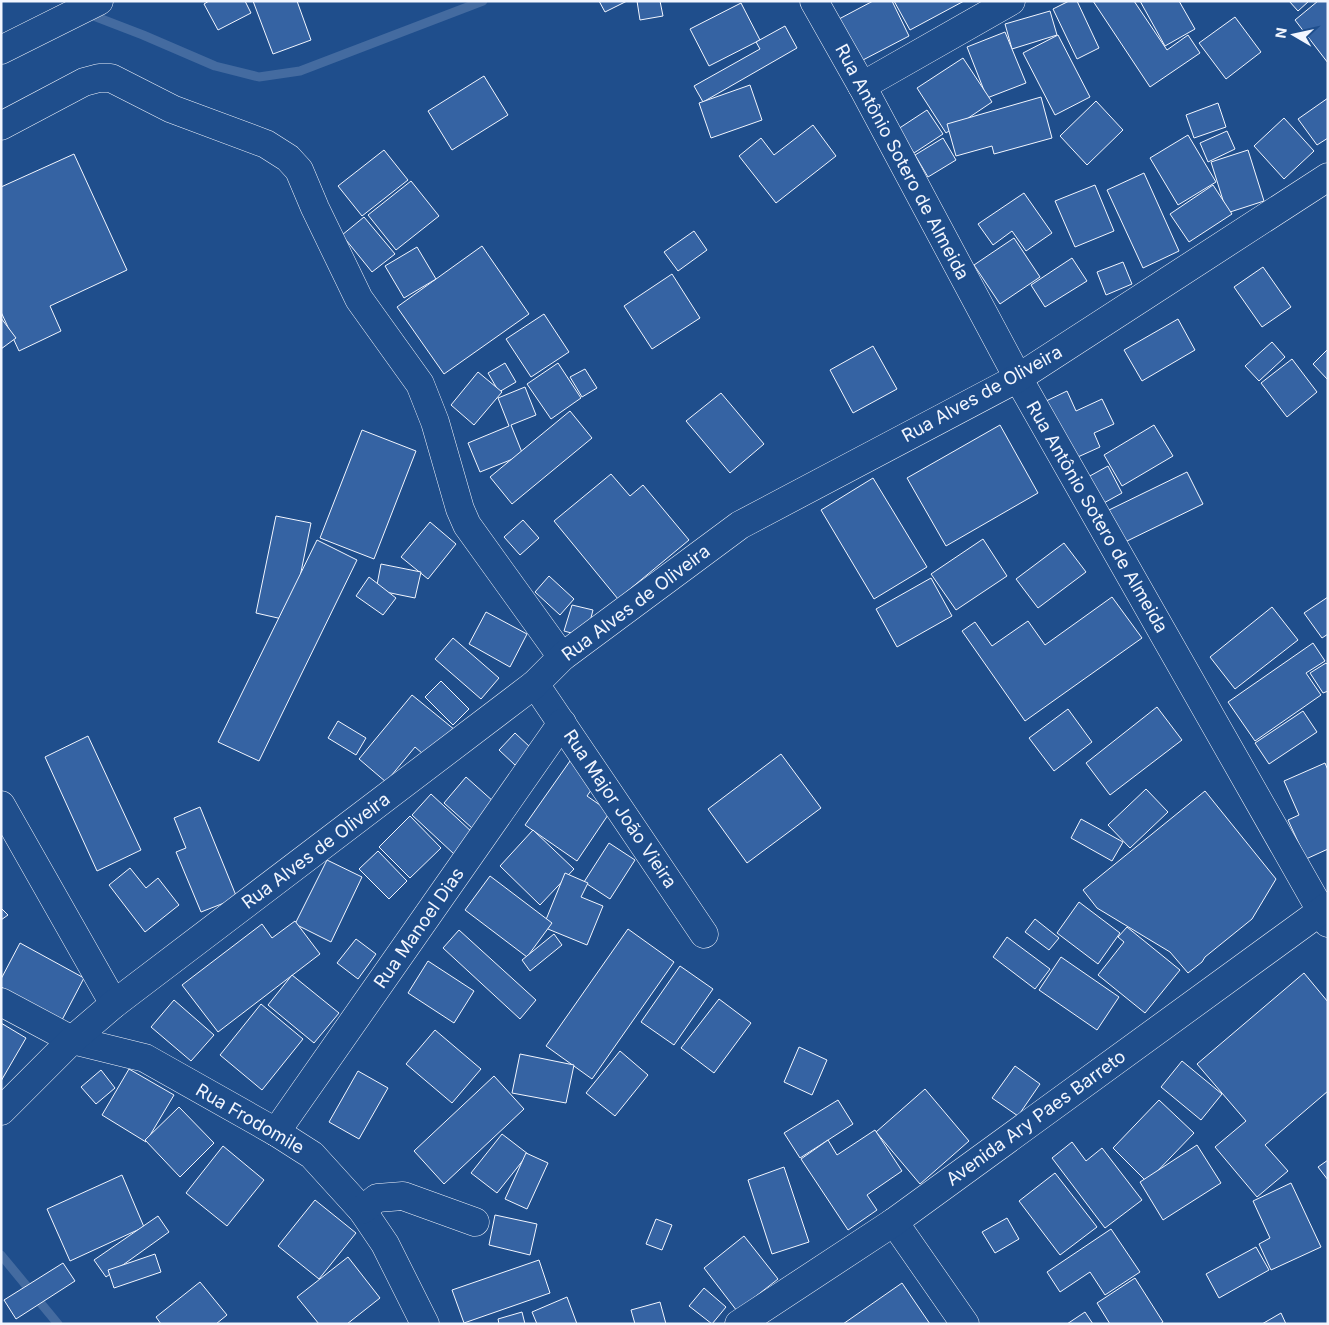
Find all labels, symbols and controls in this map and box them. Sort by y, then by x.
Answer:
north arrow [1269,10,1319,60]
text: N [1271,26,1290,39]
street label: Rua Antônio Sotero de Almeida [831,40,974,283]
street label: Rua Alves de Oliveira [898,341,1065,446]
street label: Rua Antônio Sotero de Almeida [1022,397,1172,636]
street label: Rua Alves de Oliveira [558,540,714,665]
street label: Rua Major João Vieira [560,726,681,892]
street label: Rua Alves de Oliveira [238,788,394,913]
street label: Rua Manoel Dias [369,863,468,992]
street label: Avenida Ary Paes Barreto [942,1046,1129,1190]
street label: Rua Frodomile [192,1079,308,1158]

